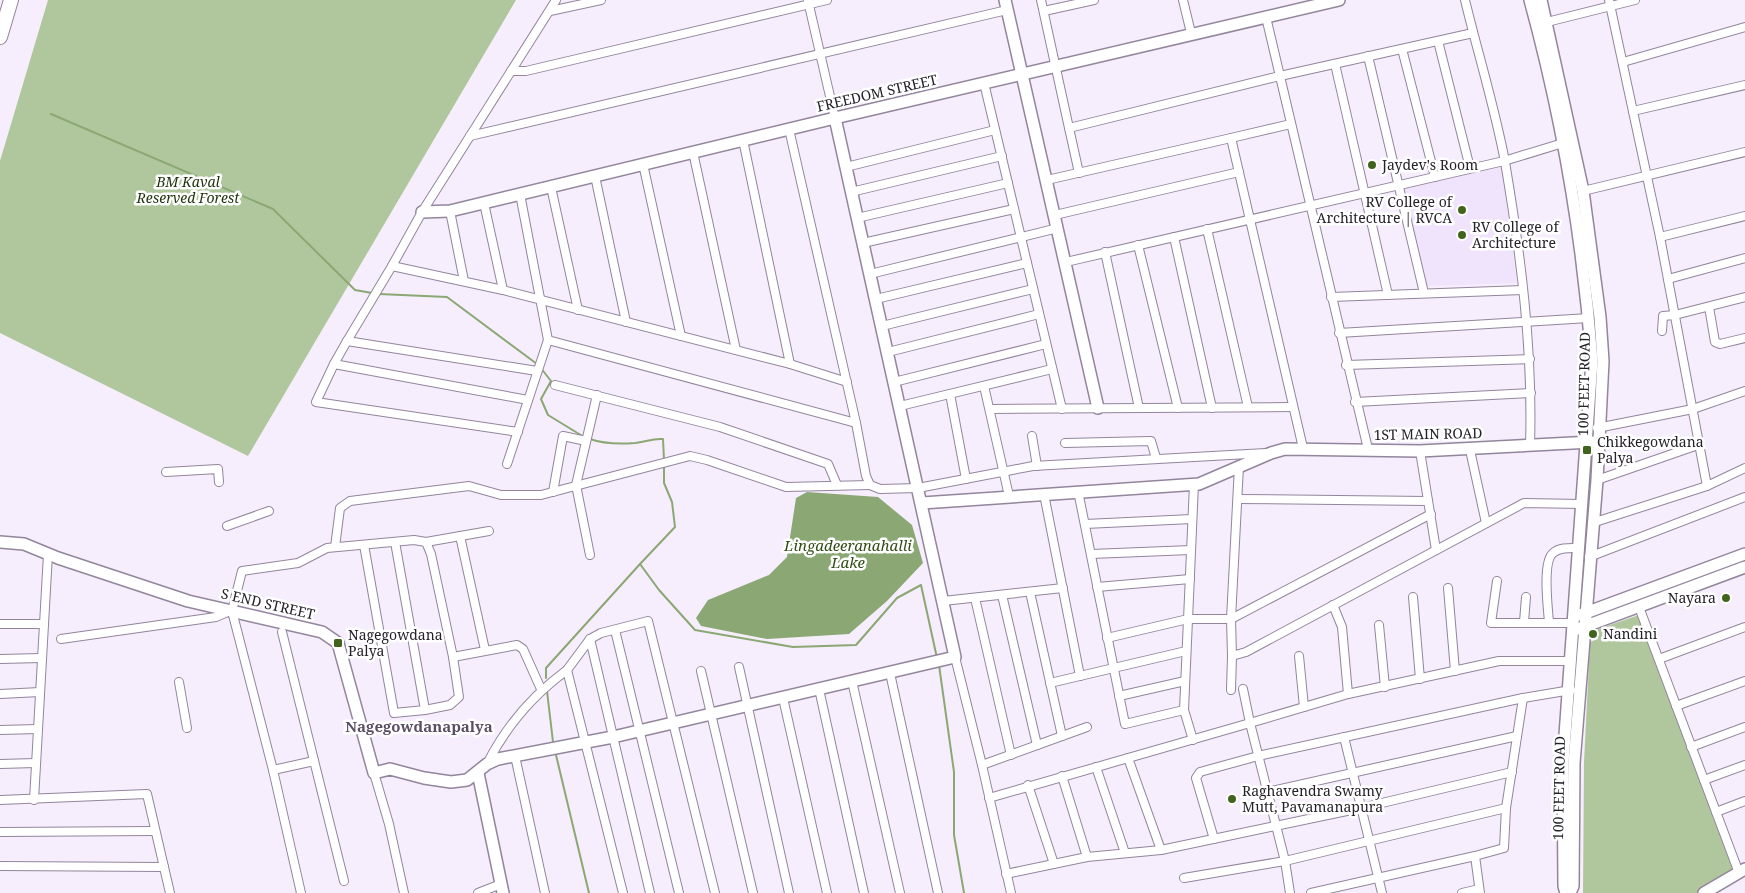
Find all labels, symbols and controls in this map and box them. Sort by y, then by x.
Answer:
street label: FREEDOM STREET [815,69,940,116]
place label: Jaydev's Room [1381,155,1478,174]
marker: Jaydev's Room [1366,159,1378,171]
park label: BM Kaval Reserved Forest [136,172,240,207]
place label: RV College of Architecture | RVCA [1317,192,1454,227]
marker: RV College of Architecture | RVCA [1456,204,1468,216]
place label: RV College of Architecture [1472,217,1560,252]
marker: RV College of Architecture [1456,229,1468,241]
street label: 100 FEET ROAD [1573,332,1594,436]
street label: 1ST MAIN ROAD [1373,423,1483,444]
place label: Chikkegowdana Palya [1597,432,1704,467]
marker: Chikkegowdana Palya [1581,444,1593,456]
water label: Lingadeeranahalli Lake [783,535,912,572]
street label: S END STREET [219,584,317,624]
place label: Nayara [1668,588,1716,607]
marker: Nayara [1720,592,1732,604]
place label: Nandini [1603,624,1658,643]
place label: Nagegowdana Palya [348,625,443,660]
marker: Nandini [1587,628,1599,640]
marker: Nagegowdana Palya [332,637,344,649]
district label: Nagegowdanapalya [345,716,493,736]
street label: 100 FEET ROAD [1548,736,1569,840]
place label: Raghavendra Swamy Mutt, Pavamanapura [1242,781,1383,816]
marker: Raghavendra Swamy Mutt, Pavamanapura [1226,793,1238,805]

